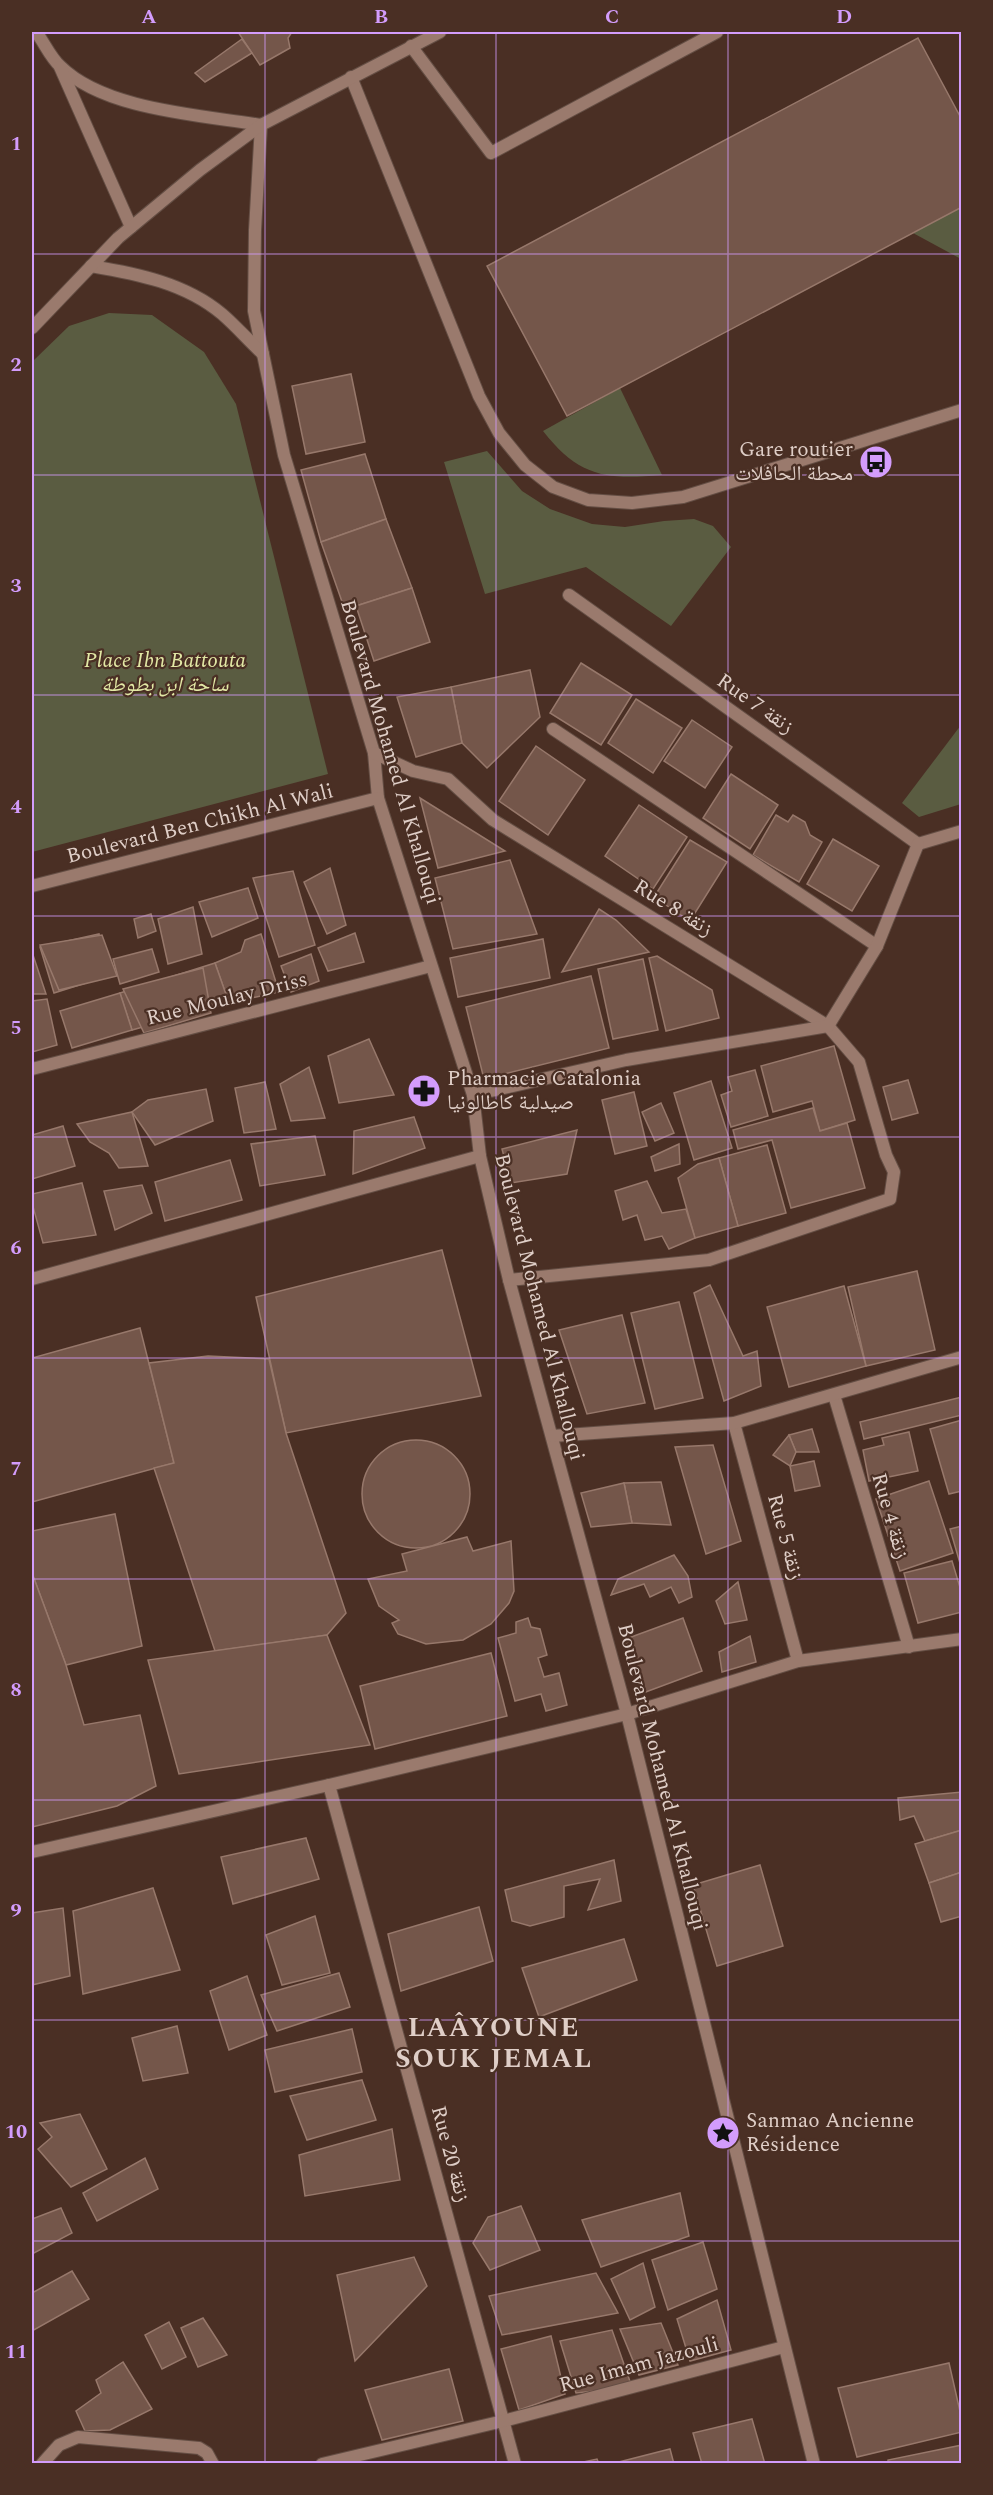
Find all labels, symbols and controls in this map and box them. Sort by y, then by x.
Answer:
text: A [141,2,157,32]
text: B [374,2,388,32]
text: C [605,2,619,32]
text: D [836,2,852,32]
text: 1 [10,129,22,159]
text: 2 [10,350,22,380]
place label: Gare routier محطة الحافلات [735,434,853,490]
bus stop icon: Gare routier محطة الحافلات [858,444,894,480]
text: 3 [10,571,22,601]
street label: Boulevard Mohamed Al Khallouqi [331,596,449,908]
park label: Place Ibn Battouta ساحة ابن بطوطة [84,645,246,701]
street label: Rue 7 زنقة [710,666,800,742]
street label: Boulevard Ben Chikh Al Wali [63,775,337,873]
text: 4 [10,792,22,822]
street label: Rue 8 زنقة [627,871,719,945]
street label: Rue Moulay Driss [143,964,311,1034]
text: 5 [10,1013,22,1043]
place label: Pharmacie Catalonia صيدلية كاطالونيا [447,1063,642,1119]
pharmacy icon: Pharmacie Catalonia صيدلية كاطالونيا [406,1073,442,1109]
street label: Boulevard Mohamed Al Khallouqi [485,1150,593,1464]
text: 6 [10,1233,22,1263]
text: 7 [10,1454,22,1484]
street label: Rue 4 زنقة [862,1469,918,1563]
street label: Rue 5 زنقة [758,1490,812,1584]
street label: Boulevard Mohamed Al Khallouqi [608,1620,716,1934]
text: 8 [10,1675,22,1705]
text: 9 [10,1896,22,1926]
district label: LAÂYOUNE SOUK JEMAL [395,2007,593,2080]
street label: Rue 20 زنقة [422,2102,478,2206]
place label: Sanmao Ancienne Résidence [746,2105,914,2161]
place icon: Sanmao Ancienne Résidence [705,2115,741,2151]
text: 10 [5,2117,27,2147]
street label: Rue Imam Jazouli [556,2328,722,2402]
text: 11 [5,2337,27,2367]

